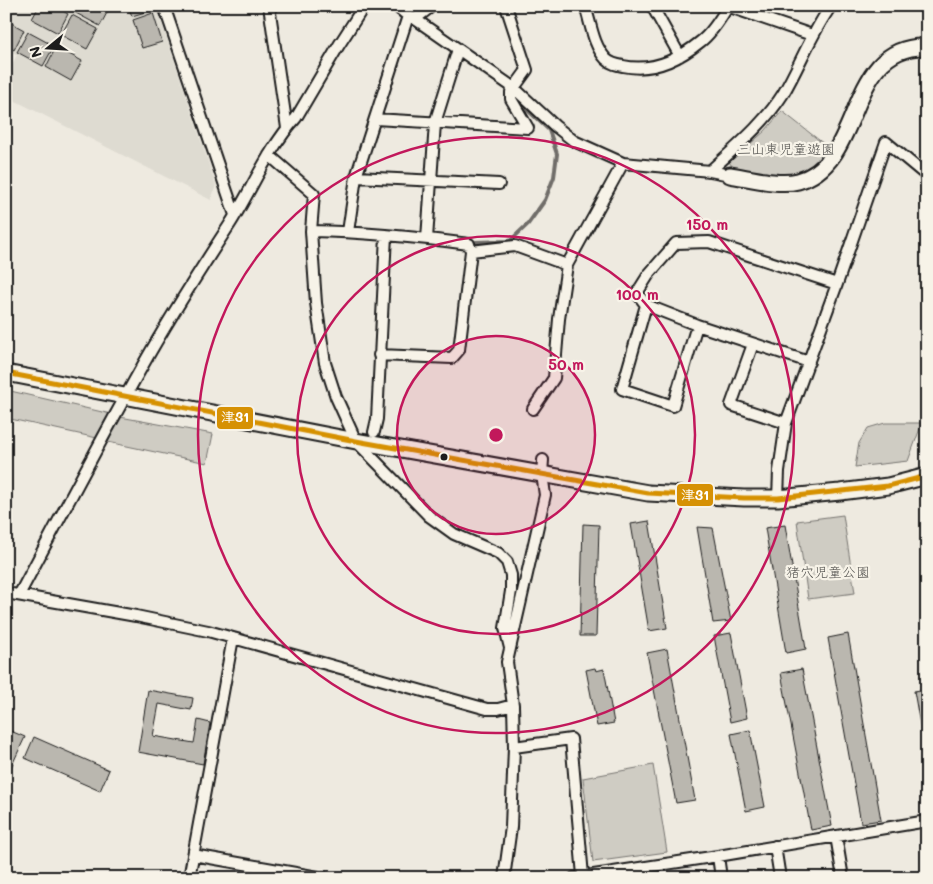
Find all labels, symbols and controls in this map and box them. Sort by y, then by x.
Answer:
north arrow [22,22,72,72]
text: N [24,44,46,60]
park label: 三山東児童遊園 [737,139,835,158]
text: 150 m [686,214,728,234]
text: 100 m [615,284,659,304]
text: 50 m [548,354,584,374]
line badge: 津31 [216,406,254,430]
text: 津31 [221,407,249,426]
centre of rings [487,426,505,444]
unlabelled marker [439,452,449,462]
line badge: 津31 [676,483,714,507]
text: 津31 [681,485,709,504]
park label: 猪穴児童公園 [786,562,870,581]

